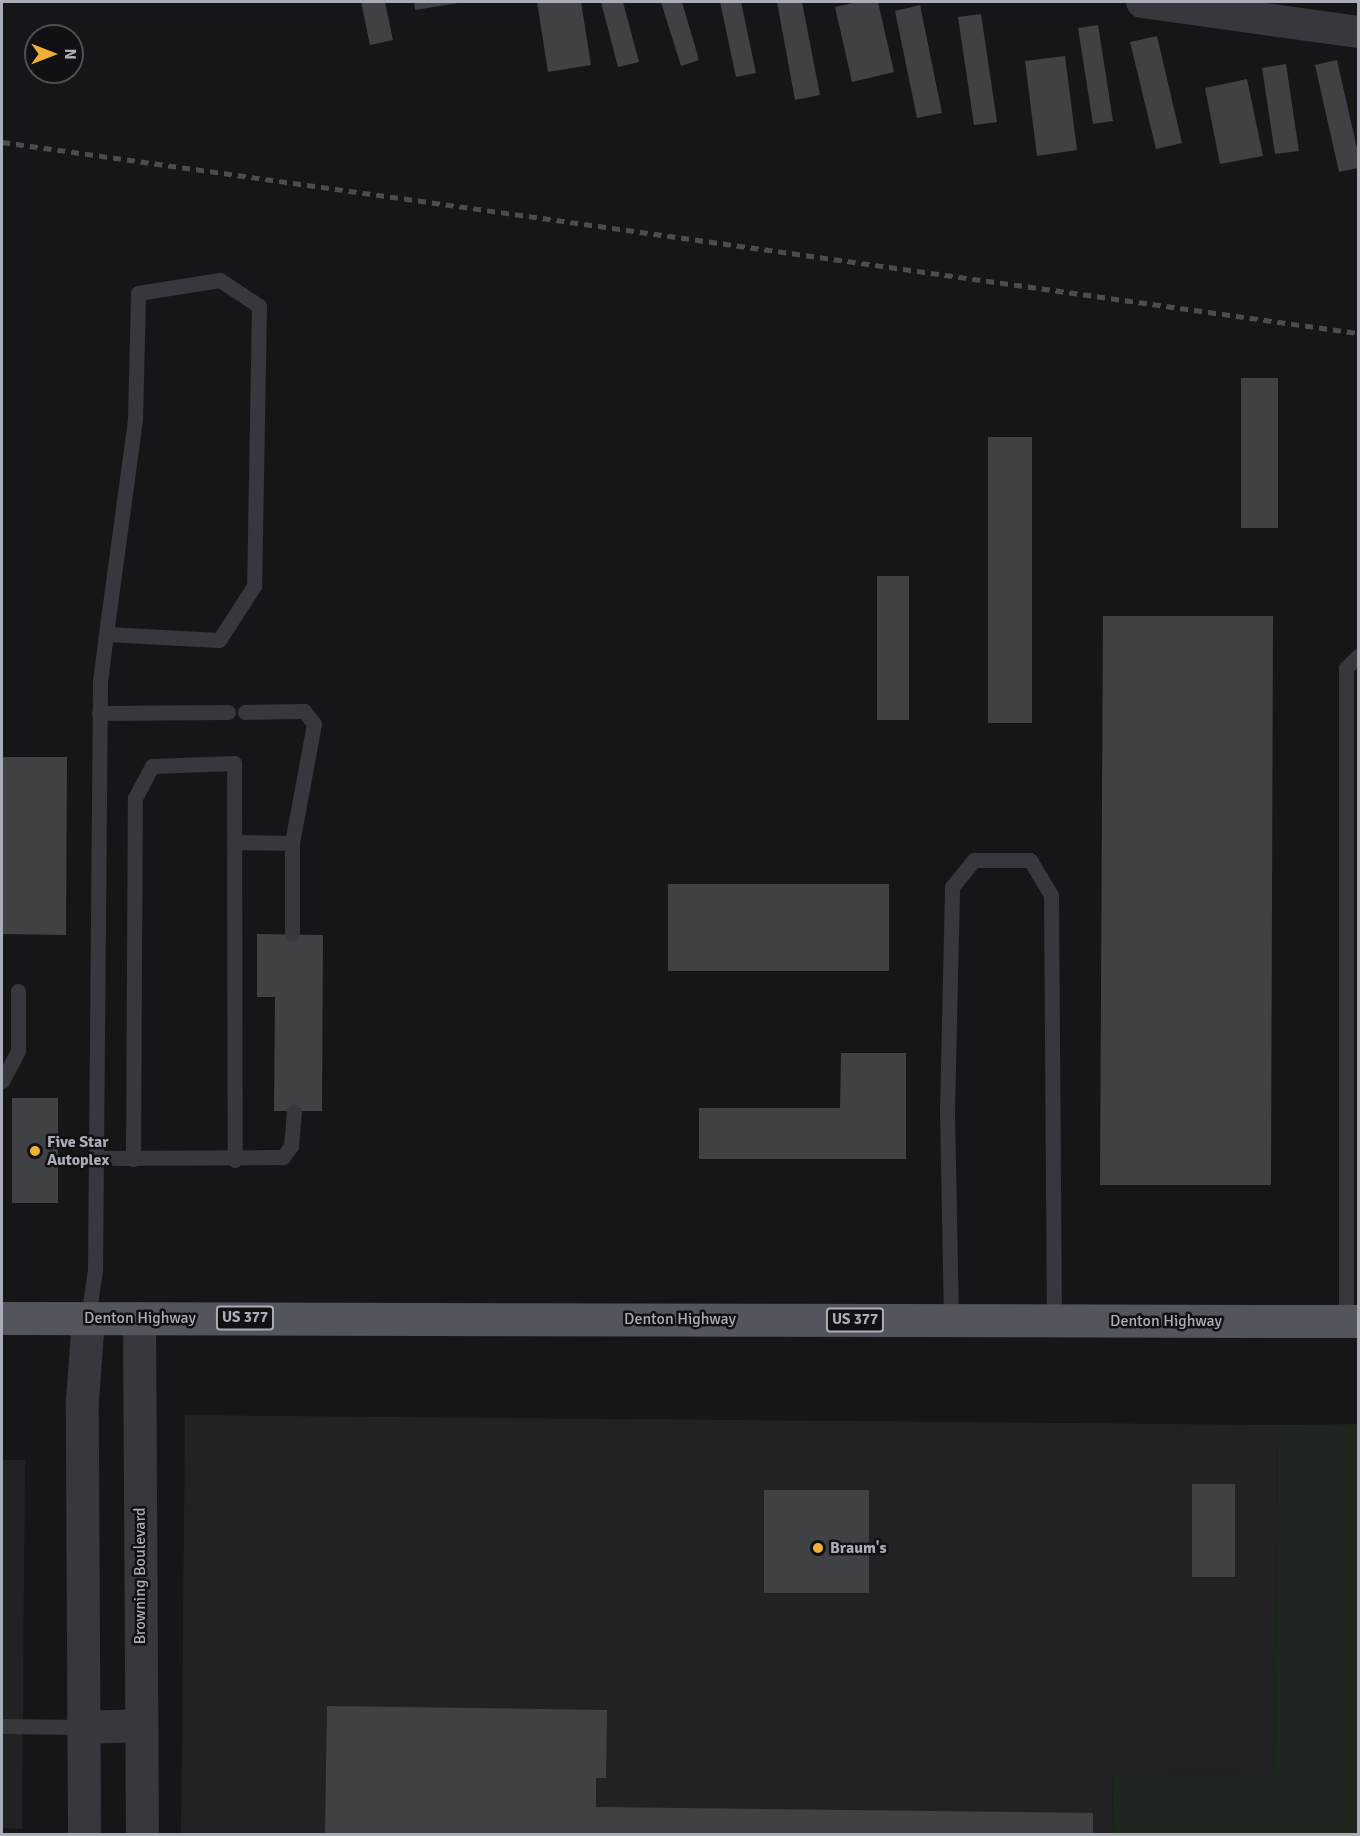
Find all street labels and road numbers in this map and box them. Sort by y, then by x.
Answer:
road number: US 377 [215,1306,275,1330]
street label: Denton Highway [84,1308,196,1328]
road number: US 377 [825,1308,885,1332]
street label: Denton Highway [624,1309,736,1329]
street label: Denton Highway [1110,1311,1222,1331]
street label: Browning Boulevard [130,1507,150,1645]

